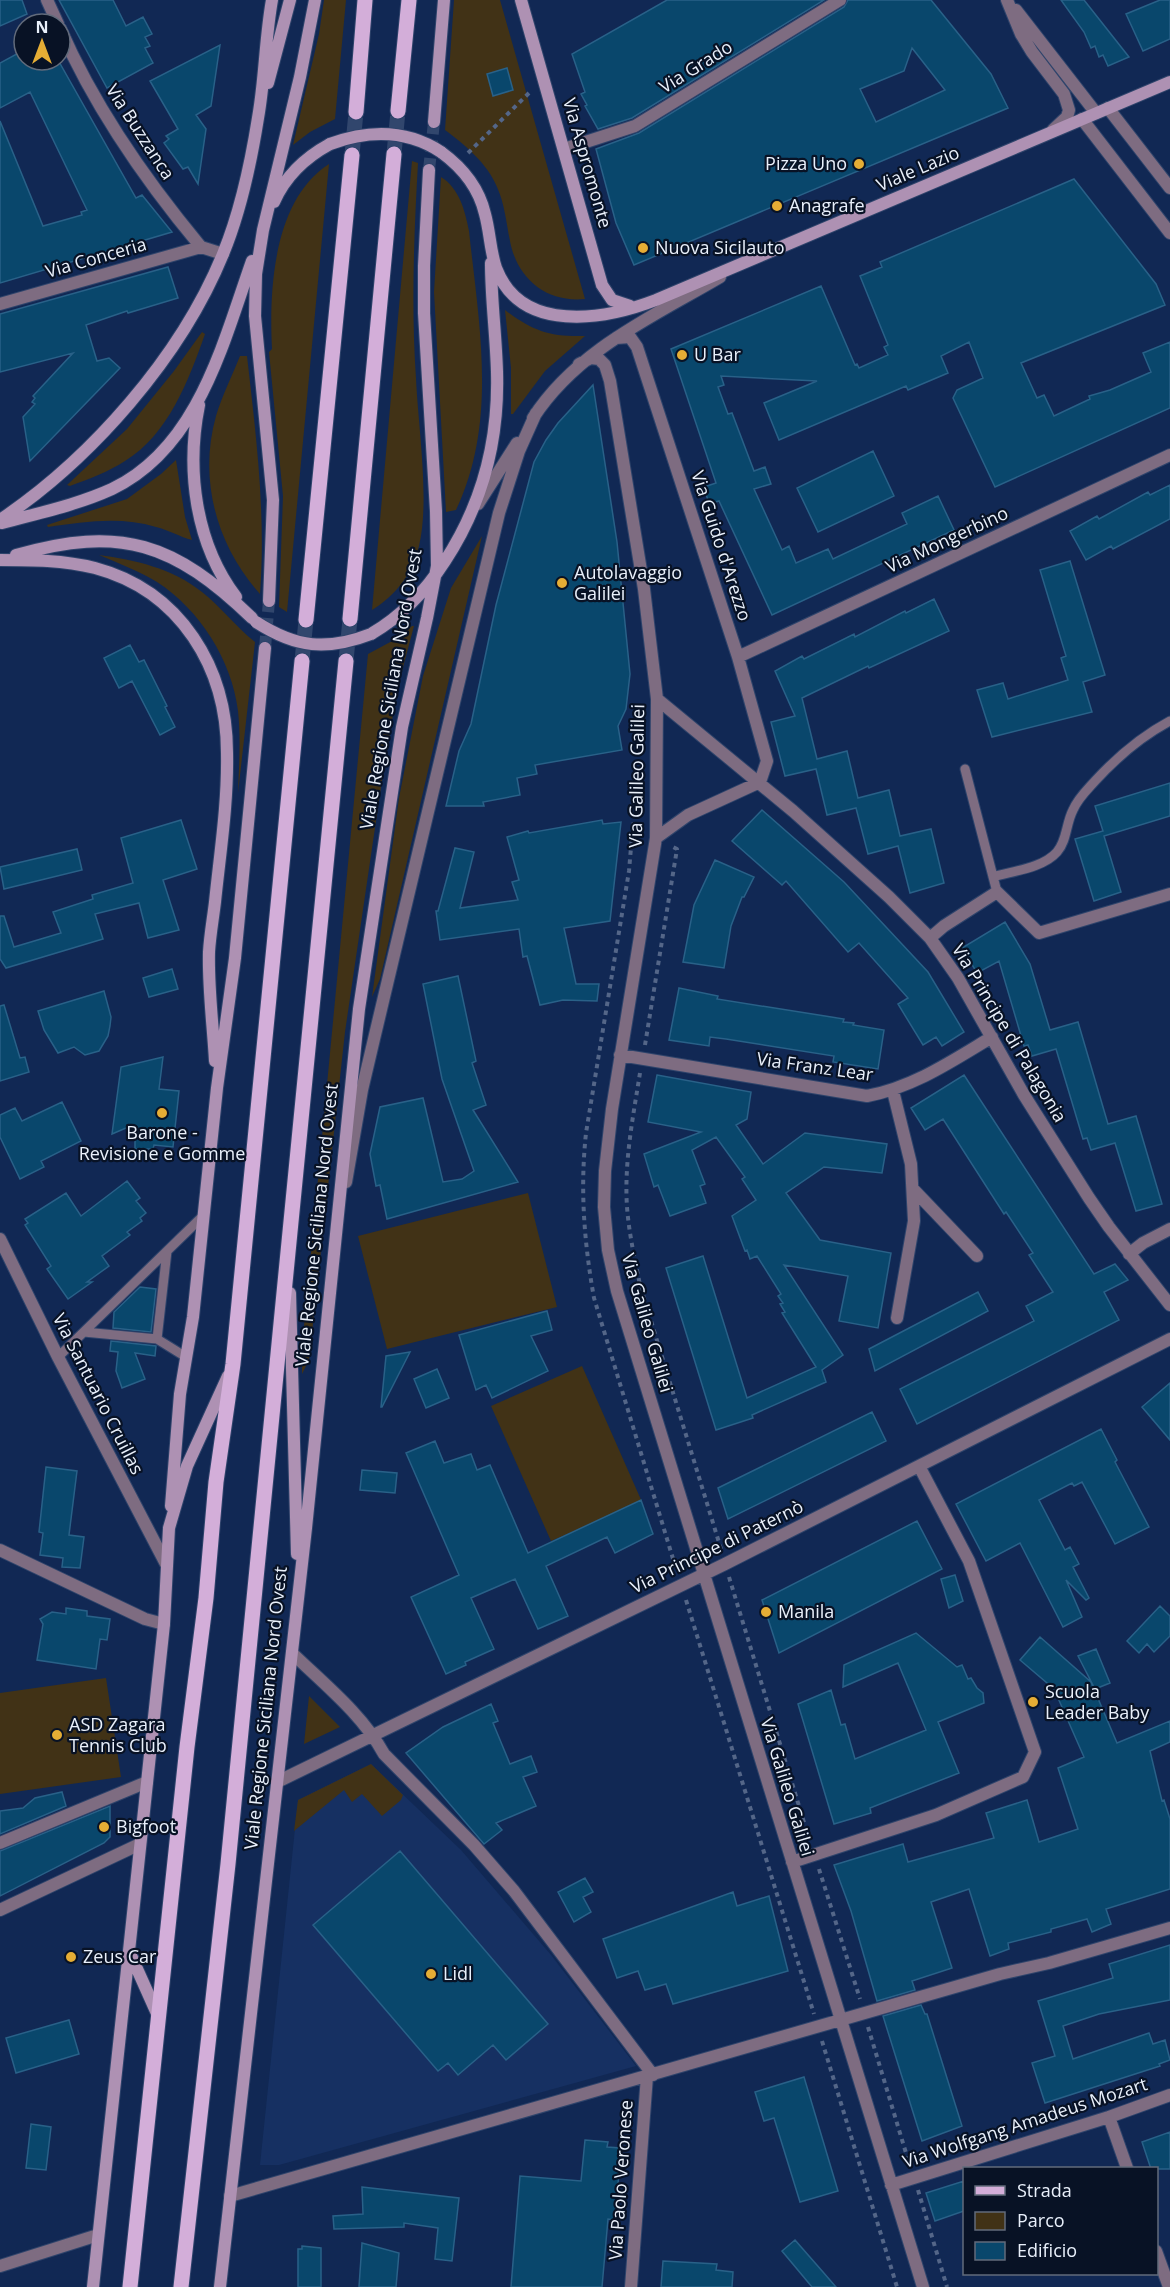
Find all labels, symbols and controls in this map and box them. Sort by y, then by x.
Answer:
north arrow [12,12,72,72]
text: N [35,16,49,38]
street label: Via Grado [654,34,737,98]
street label: Via Buzzanca [101,79,181,184]
street label: Via Aspromonte [558,95,618,231]
street label: Viale Lazio [873,140,963,196]
place label: Pizza Uno [765,151,847,175]
marker: Pizza Uno [852,157,866,171]
place label: Anagrafe [789,193,865,217]
marker: Anagrafe [770,199,784,213]
street label: Via Conceria [43,231,149,283]
place label: Nuova Sicilauto [655,235,785,259]
marker: Nuova Sicilauto [636,241,650,255]
place label: U Bar [694,342,741,366]
marker: U Bar [675,348,689,362]
street label: Via Guido d'Arezzo [686,467,758,624]
street label: Via Mongerbino [881,500,1012,578]
street label: Viale Regione Siciliana Nord Ovest [353,547,427,831]
place label: Autolavaggio Galilei [574,560,682,605]
marker: Autolavaggio Galilei [555,576,569,590]
street label: Via Galileo Galilei [623,704,649,848]
street label: Via Principe di Palagonia [947,939,1073,1126]
street label: Via Franz Lear [755,1046,876,1086]
street label: Viale Regione Siciliana Nord Ovest [289,1082,343,1368]
marker: Barone - Revisione e Gomme [155,1106,169,1120]
place label: Barone - Revisione e Gomme [79,1120,245,1165]
street label: Via Galileo Galilei [617,1250,679,1395]
street label: Via Santuario Cruillas [48,1309,150,1478]
street label: Via Principe di Paternò [626,1494,807,1598]
street label: Viale Regione Siciliana Nord Ovest [238,1565,292,1851]
place label: Manila [778,1599,834,1623]
marker: Manila [759,1605,773,1619]
place label: Scuola Leader Baby [1045,1679,1150,1724]
marker: Scuola Leader Baby [1026,1695,1040,1709]
place label: ASD Zagara Tennis Club [69,1712,167,1757]
street label: Via Galileo Galilei [755,1715,820,1859]
marker: ASD Zagara Tennis Club [50,1728,64,1742]
place label: Bigfoot [116,1814,176,1838]
marker: Bigfoot [97,1820,111,1834]
place label: Zeus Car [83,1944,157,1968]
marker: Zeus Car [64,1950,78,1964]
place label: Lidl [443,1961,473,1985]
marker: Lidl [424,1967,438,1981]
street label: Via Wolfgang Amadeus Mozart [899,2071,1150,2173]
street label: Via Paolo Veronese [602,2099,638,2261]
legend [963,2167,1158,2275]
text: Strada [1017,2178,1072,2202]
text: Parco [1017,2208,1065,2232]
text: Edificio [1017,2238,1077,2262]

